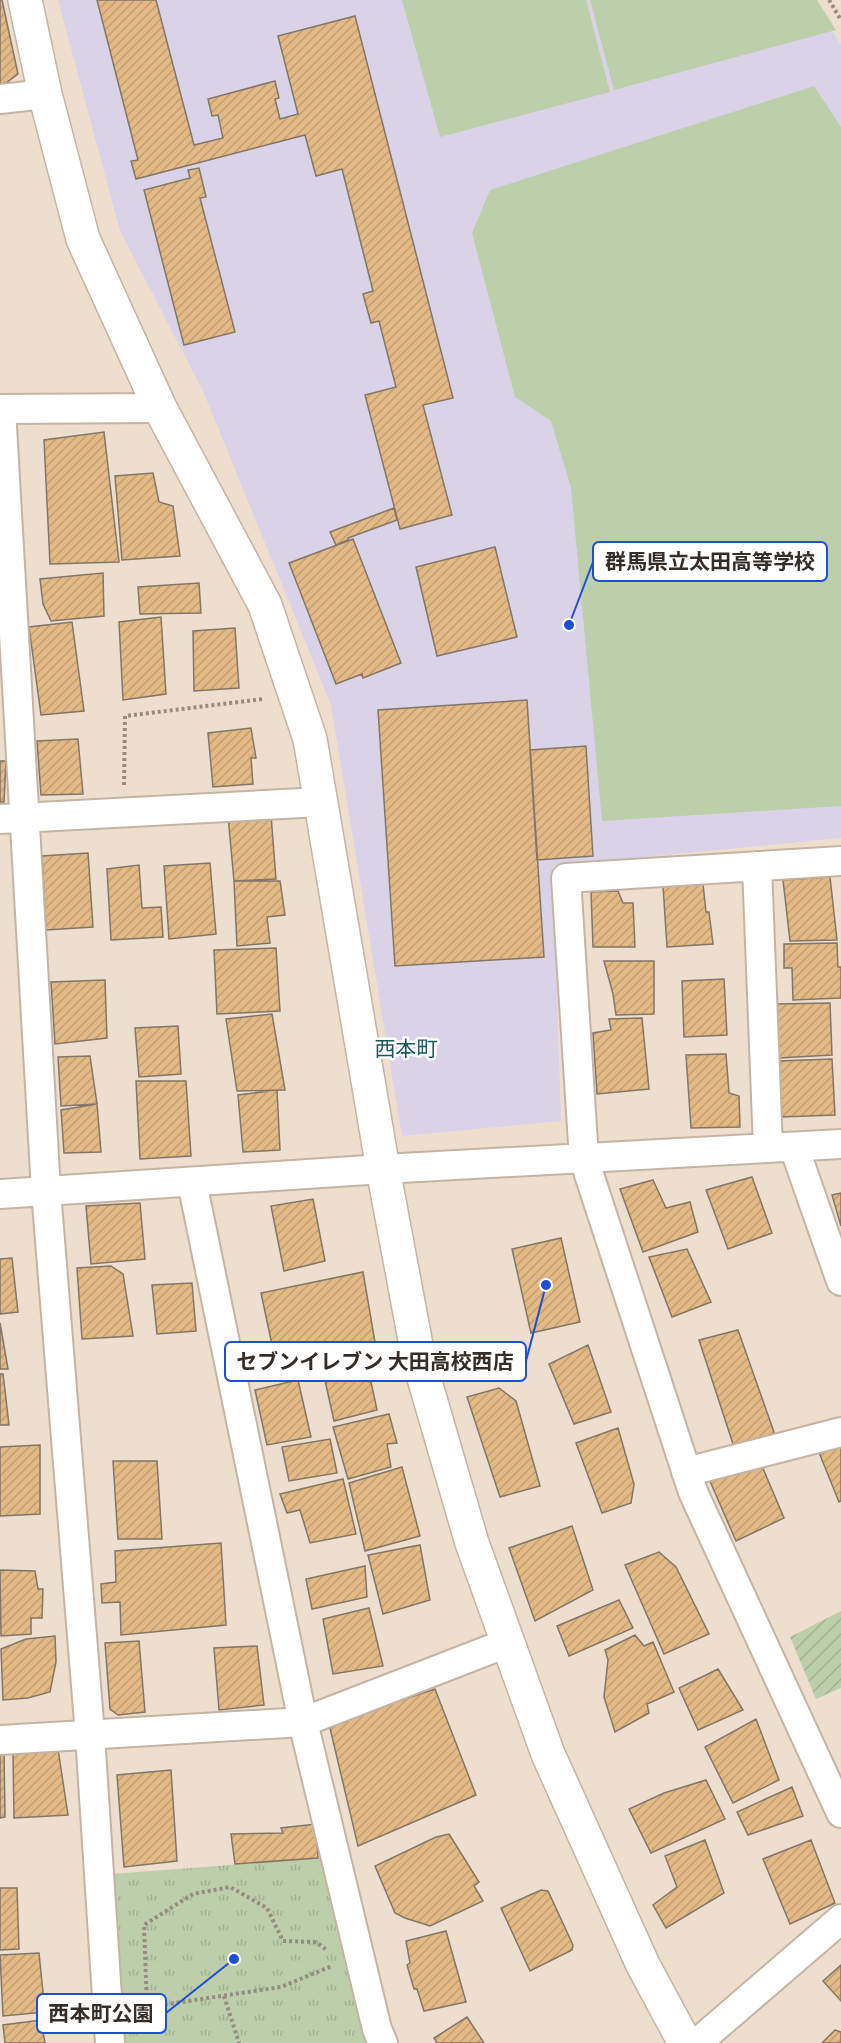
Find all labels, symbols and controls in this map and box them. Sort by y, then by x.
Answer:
callout: 群馬県立太田高等学校 [593,542,827,581]
text: 群馬県立太田高等学校 [605,548,815,573]
district label: 西本町 [375,1035,438,1060]
callout: セブンイレブン 大田高校西店 [225,1342,526,1381]
text: セブンイレブン 大田高校西店 [236,1348,514,1373]
callout: 西本町公園 [37,1994,166,2033]
text: 西本町公園 [49,2000,154,2025]

